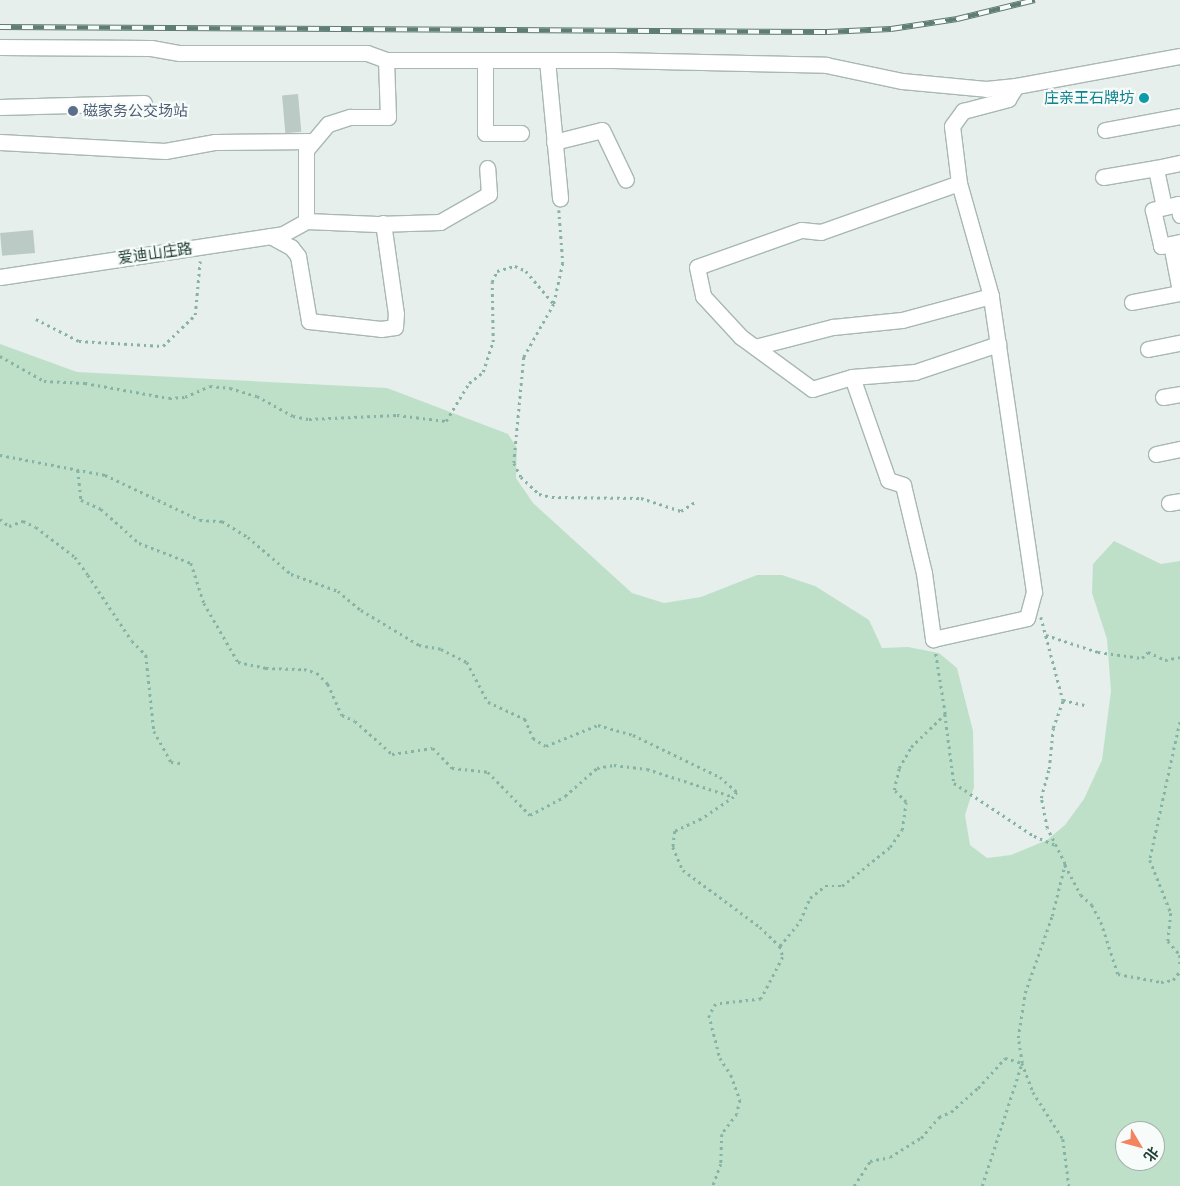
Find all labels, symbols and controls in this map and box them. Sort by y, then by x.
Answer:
place label: 庄亲王石牌坊 [1044,89,1134,107]
marker: 庄亲王石牌坊 [1138,92,1150,104]
place label: 磁家务公交场站 [83,102,188,120]
marker: 磁家务公交场站 [67,105,79,117]
street label: 爱迪山庄路 [117,239,193,267]
north arrow [1115,1121,1165,1171]
text: 北 [1141,1144,1163,1165]

